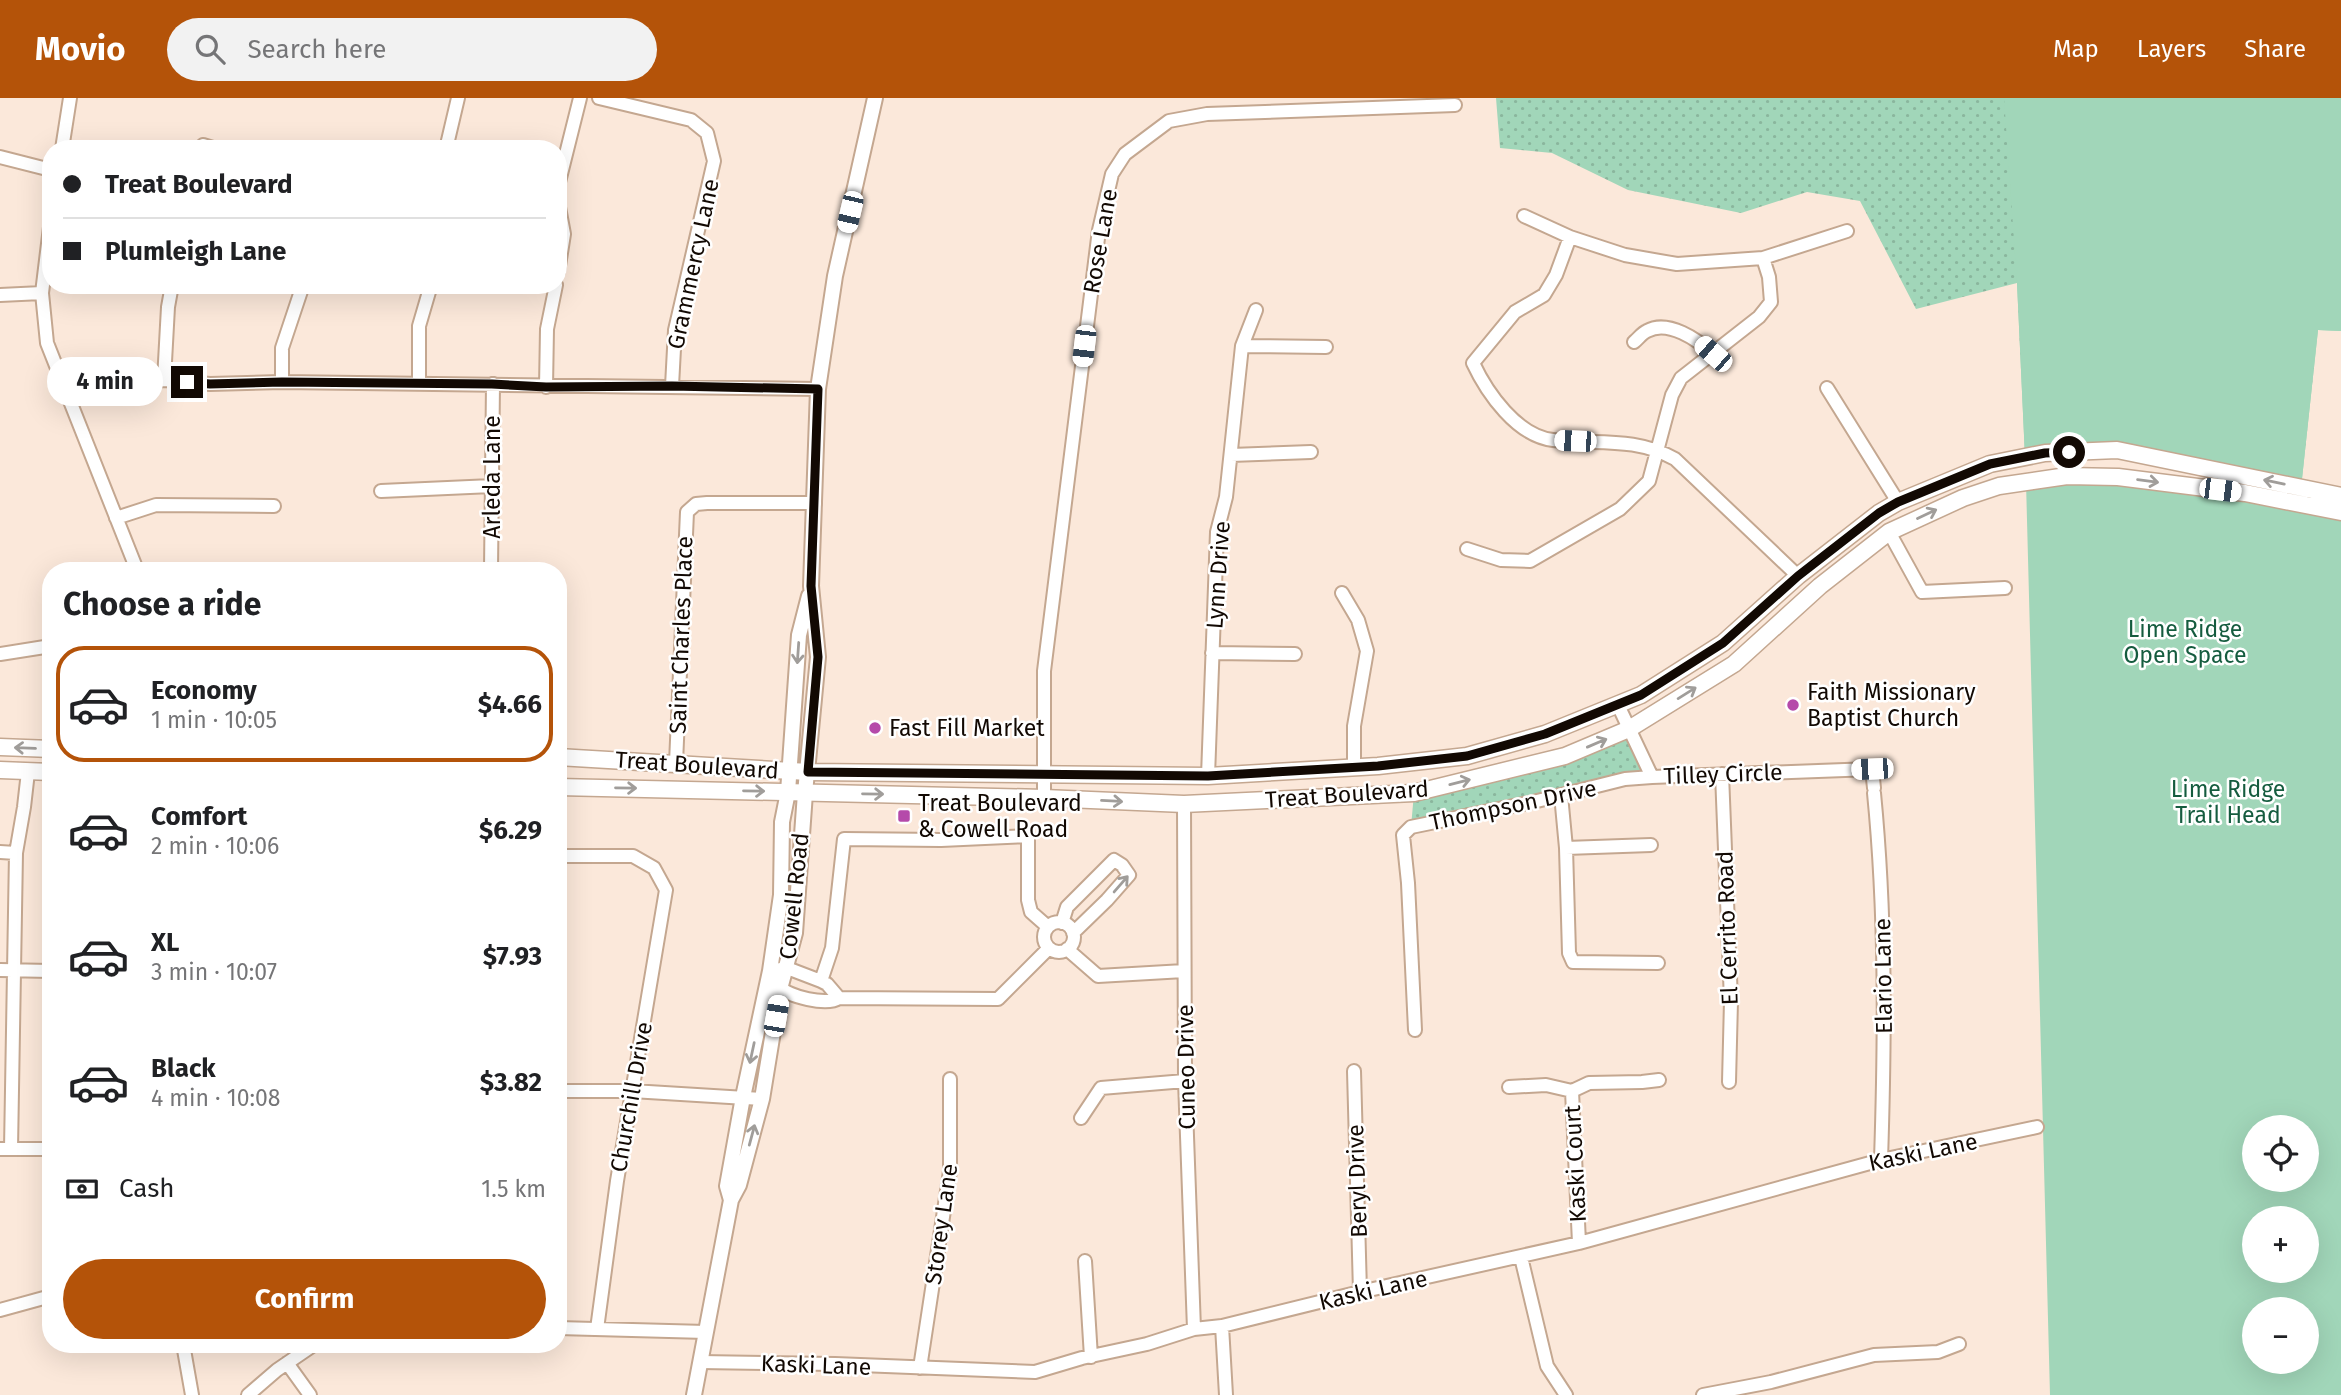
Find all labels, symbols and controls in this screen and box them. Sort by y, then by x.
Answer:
search box [167,18,657,81]
text: Movio [35,29,125,69]
icon: search [191,30,229,68]
text: Search here [247,34,386,65]
text: Map [2053,35,2099,63]
text: Layers [2137,35,2206,63]
text: Share [2244,35,2306,63]
text: Treat Boulevard [105,169,293,200]
street label: Grammercy Lane [661,176,725,352]
street label: Rose Lane [1077,186,1123,296]
car [836,189,865,235]
text: Plumleigh Lane [105,236,286,267]
car [1072,324,1097,368]
car [1691,332,1736,376]
callout: 4 min [47,358,162,406]
route end [171,366,203,398]
text: 4 min [76,367,134,395]
street label: Arleda Lane [478,415,506,539]
car [1554,430,1597,452]
route start [2053,436,2085,468]
one-way arrow [2137,474,2159,487]
one-way arrow [2263,475,2286,489]
car [2198,477,2243,503]
one-way arrow [1917,507,1938,520]
street label: Lynn Drive [1200,520,1236,630]
street label: Saint Charles Place [664,535,698,735]
text: Choose a ride [63,585,261,623]
park label: Lime Ridge Open Space [2123,615,2247,669]
one-way arrow [791,641,804,664]
icon: car [67,673,130,736]
text: Economy [151,675,257,706]
place label: Faith Missionary Baptist Church [1807,678,1976,732]
one-way arrow [1677,685,1697,699]
text: $4.66 [478,689,542,720]
marker: Faith Missionary Baptist Church [1785,697,1801,713]
text: 1 min · 10:05 [151,706,277,734]
place label: Fast Fill Market [889,714,1045,742]
marker: Fast Fill Market [867,720,883,736]
one-way arrow [1586,735,1607,748]
one-way arrow [14,741,37,754]
street label: Treat Boulevard [614,745,780,785]
street label: Tilley Circle [1663,758,1783,790]
car [1851,758,1894,780]
street label: Treat Boulevard [1264,774,1430,814]
street label: Thompson Drive [1427,774,1599,836]
one-way arrow [1448,775,1471,788]
park label: Lime Ridge Trail Head [2171,775,2285,829]
one-way arrow [615,782,638,795]
one-way arrow [742,785,765,798]
one-way arrow [861,787,884,801]
place label: Treat Boulevard & Cowell Road [918,789,1082,843]
one-way arrow [1100,794,1123,807]
icon: car [67,799,130,862]
text: Comfort [151,801,247,832]
marker: Treat Boulevard & Cowell Road [896,808,912,824]
text: $6.29 [479,815,542,846]
street label: Cowell Road [773,831,815,961]
text: 2 min · 10:06 [151,832,279,860]
street label: El Cerrito Road [1710,850,1744,1006]
one-way arrow [1113,876,1129,894]
street label: Elario Lane [1868,918,1898,1034]
icon: car [67,925,130,988]
text: XL [151,927,179,958]
text: $7.93 [483,941,542,972]
text: 3 min · 10:07 [151,958,277,986]
car [763,993,790,1039]
street label: Cuneo Drive [1171,1004,1201,1130]
street label: Churchill Drive [604,1020,658,1174]
one-way arrow [745,1041,759,1064]
icon: car [67,1051,130,1114]
text: Black [151,1053,216,1084]
text: $3.82 [480,1067,542,1098]
text: 4 min · 10:08 [151,1084,281,1112]
street label: Kaski Court [1558,1104,1592,1223]
map controls [2242,1115,2319,1374]
button: locate [2242,1115,2319,1192]
one-way arrow [746,1124,759,1147]
street label: Beryl Drive [1341,1124,1373,1238]
street label: Kaski Lane [1866,1127,1980,1177]
street label: Storey Lane [919,1162,963,1286]
icon: cash [63,1170,101,1208]
text: Cash [119,1173,175,1204]
text: 1.5 km [481,1175,546,1203]
button: + [2242,1206,2319,1283]
button: Confirm [63,1259,546,1339]
street label: Kaski Lane [1316,1264,1430,1316]
button: − [2242,1297,2319,1374]
street label: Kaski Lane [760,1349,872,1381]

